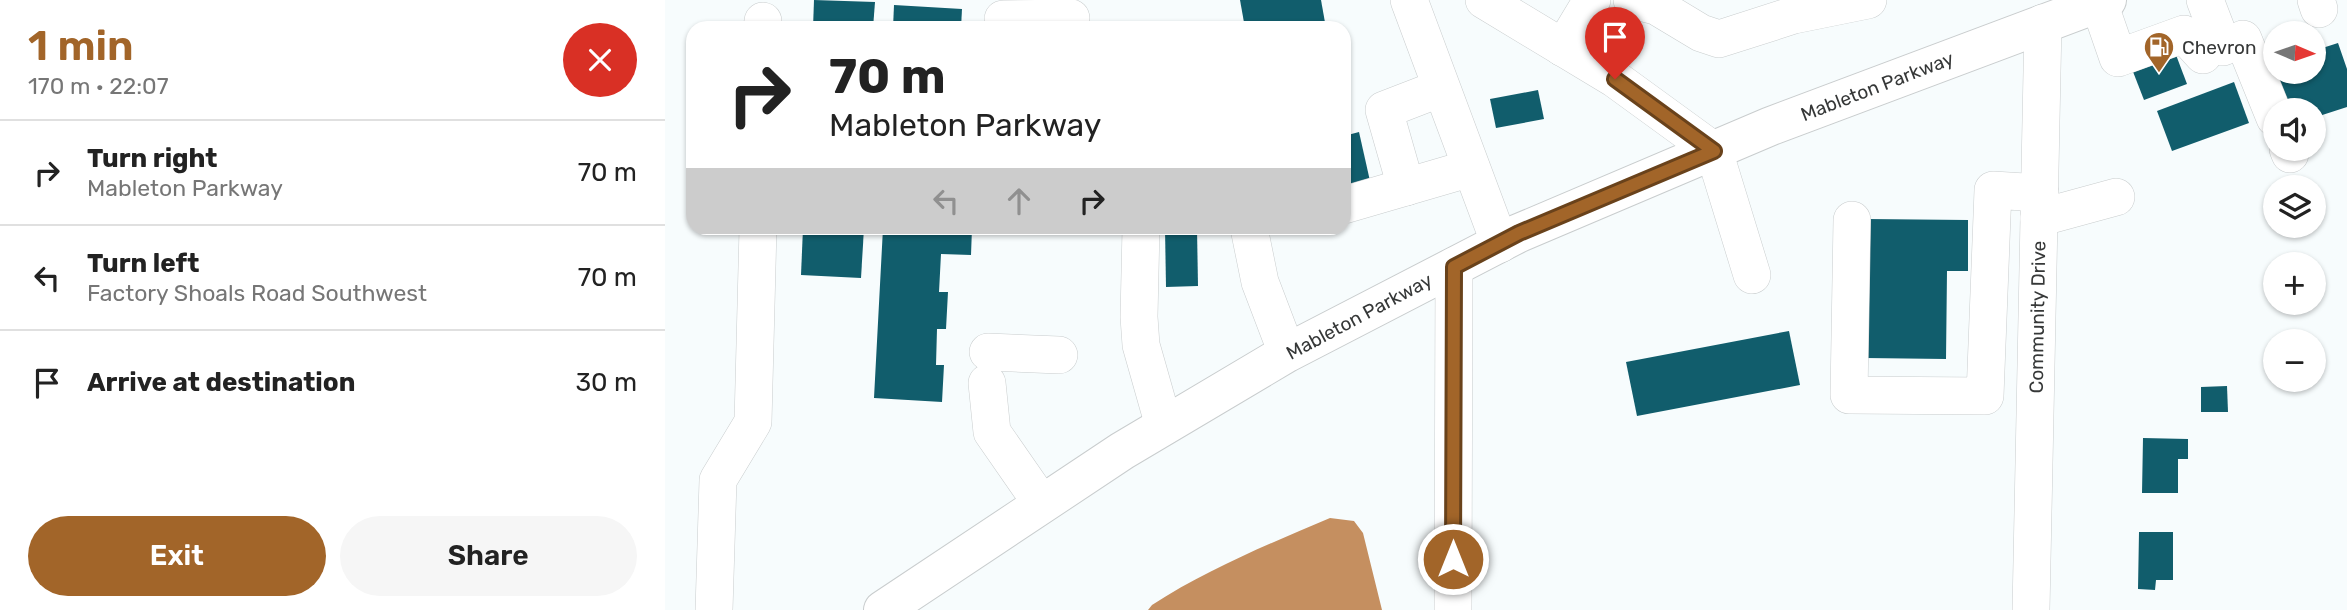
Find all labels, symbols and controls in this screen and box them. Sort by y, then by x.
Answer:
pin [1585,7,1645,79]
icon: arrive [1596,18,1634,56]
text: 1 min [28,21,134,71]
north arrow [2263,21,2326,84]
map controls [2263,21,2326,392]
button: close [563,23,637,97]
fuel station icon: Chevron [2142,30,2176,74]
place label: Chevron [2182,36,2257,59]
text: 70 m [829,47,946,105]
street label: Mableton Parkway [1798,47,1957,126]
icon: right [714,49,805,140]
text: 170 m · 22:07 [28,72,168,100]
button: sound [2263,98,2326,161]
text: Mableton Parkway [829,106,1102,144]
text: Turn right [87,143,217,174]
icon: right [28,154,66,192]
text: 70 m [578,157,637,188]
text: Mableton Parkway [87,174,283,202]
button: layers [2263,175,2326,238]
icon: left [927,182,965,220]
icon: ahead [1000,182,1038,220]
icon: right [1073,182,1111,220]
street label: Community Drive [2025,240,2050,394]
text: Turn left [87,248,199,279]
button: + [2263,252,2326,315]
icon: left [28,259,66,297]
text: 70 m [578,262,637,293]
street label: Mableton Parkway [1282,268,1436,365]
text: Factory Shoals Road Southwest [87,279,427,307]
button: − [2263,329,2326,392]
icon: arrive [28,364,66,402]
text: Arrive at destination [87,367,355,398]
text: 30 m [575,367,637,398]
button: Exit [28,516,326,596]
button: Share [340,516,637,596]
position arrow [1416,522,1490,596]

